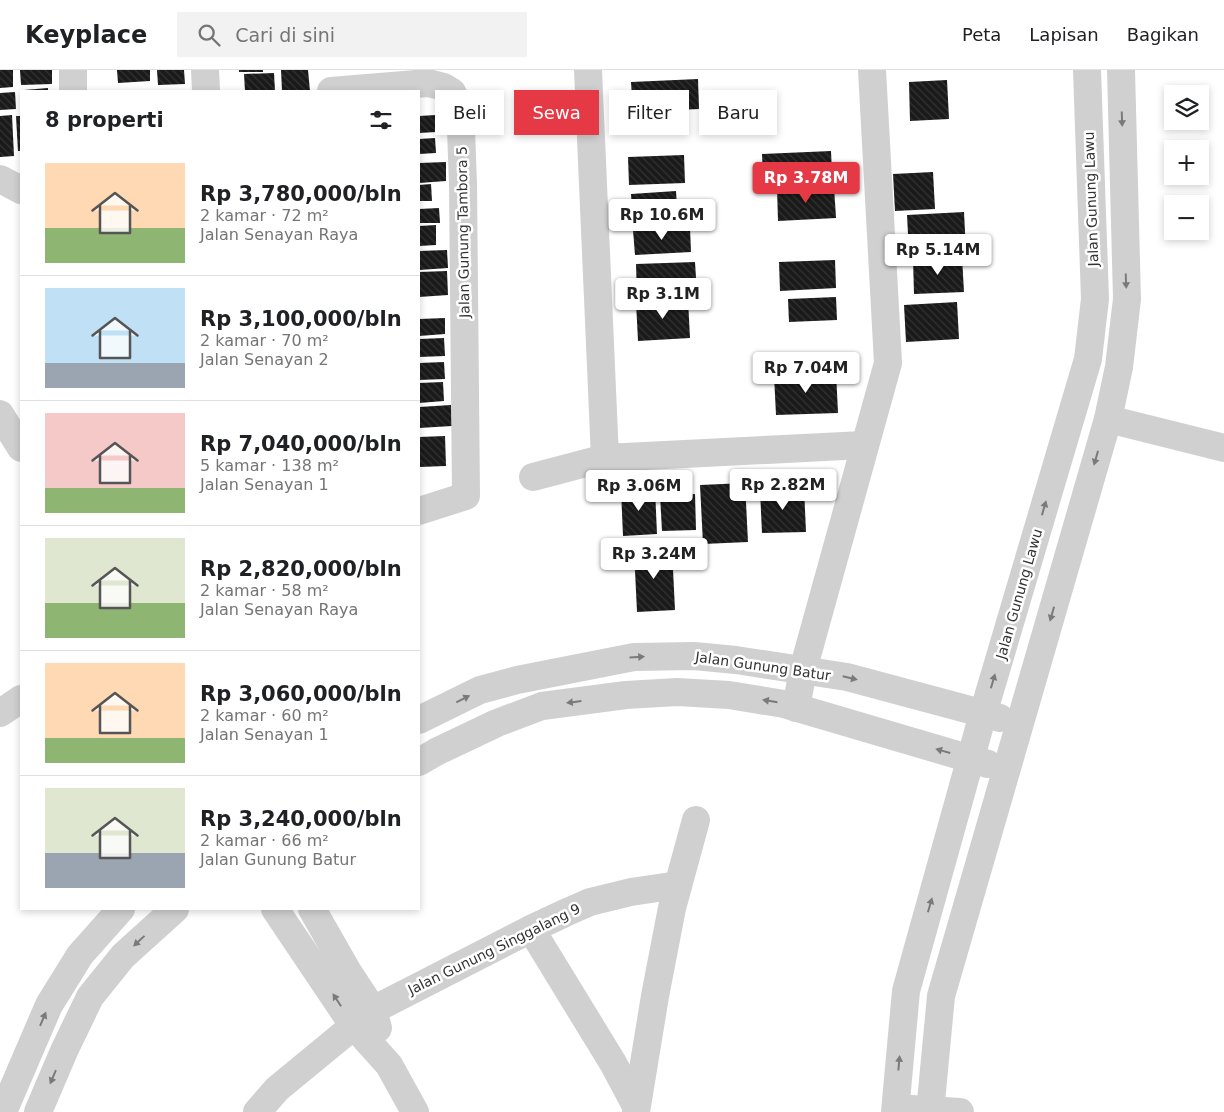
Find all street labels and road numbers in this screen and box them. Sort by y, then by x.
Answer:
street label: Jalan Gunung Lawu [1081,131,1101,268]
street label: Jalan Gunung Tambora 5 [454,146,473,319]
street label: Jalan Gunung Lawu [992,527,1045,662]
street label: Jalan Gunung Batur [693,648,832,683]
street label: Jalan Gunung Singgalang 9 [404,900,583,998]

